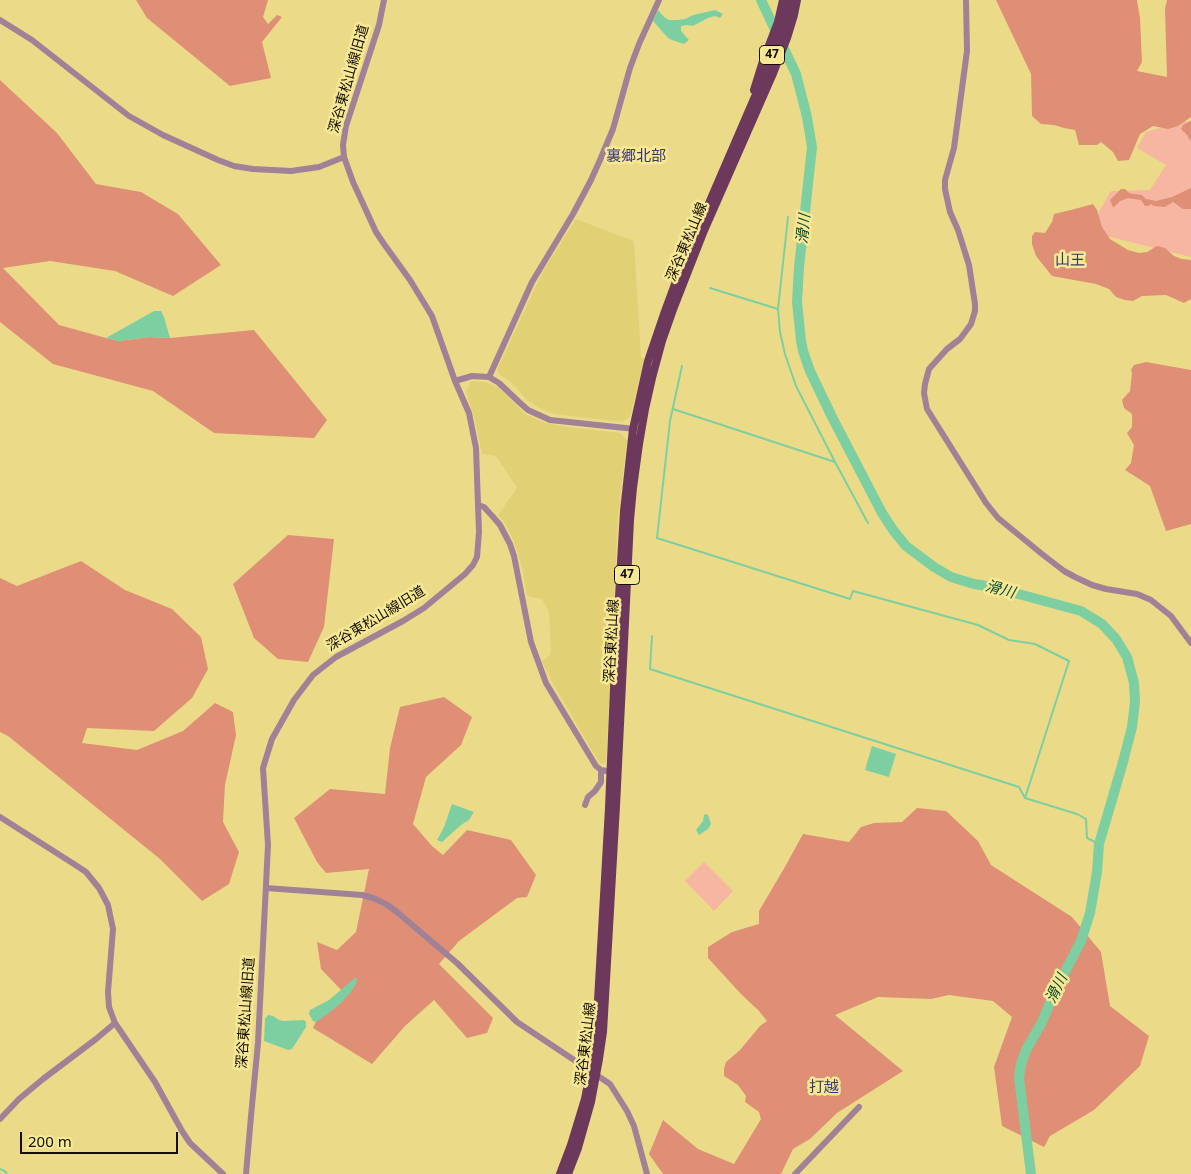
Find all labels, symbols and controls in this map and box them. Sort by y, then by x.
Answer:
street label: 深谷東松山線旧道 [325,23,373,135]
road number: 47 [760,46,784,64]
district label: 裏郷北部 [606,148,666,166]
street label: 深谷東松山線 [663,200,711,284]
water label: 滑川 [793,213,815,245]
district label: 山王 [1055,252,1085,270]
road number: 47 [614,566,640,584]
water label: 滑川 [983,577,1017,603]
street label: 深谷東松山線旧道 [324,583,428,655]
street label: 深谷東松山線 [601,599,623,683]
street label: 深谷東松山線旧道 [234,957,258,1069]
water label: 滑川 [1042,972,1072,1006]
street label: 深谷東松山線 [573,1001,599,1087]
district label: 打越 [809,1079,839,1097]
scale bar [22,1122,180,1154]
text: 200 m [28,1131,72,1151]

